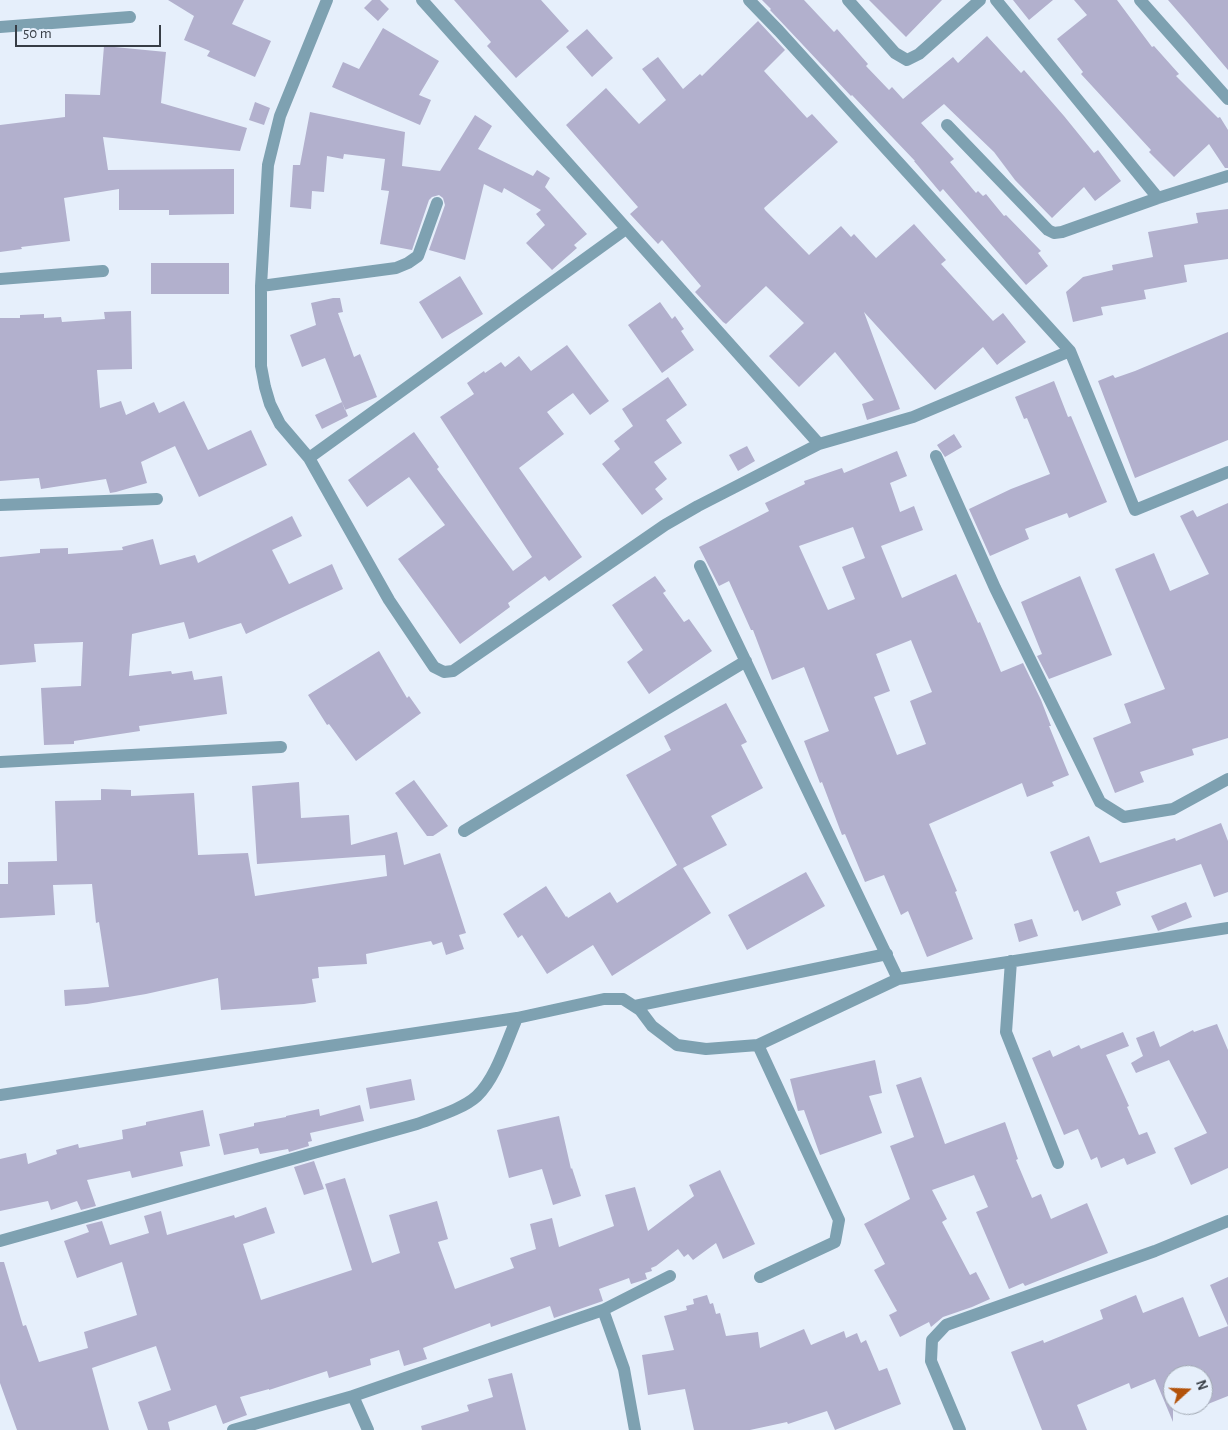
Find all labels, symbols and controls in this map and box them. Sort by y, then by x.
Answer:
scale bar [18,15,164,47]
text: 50 m [23,26,52,41]
north arrow [1163,1365,1213,1415]
text: N [1193,1378,1209,1392]

